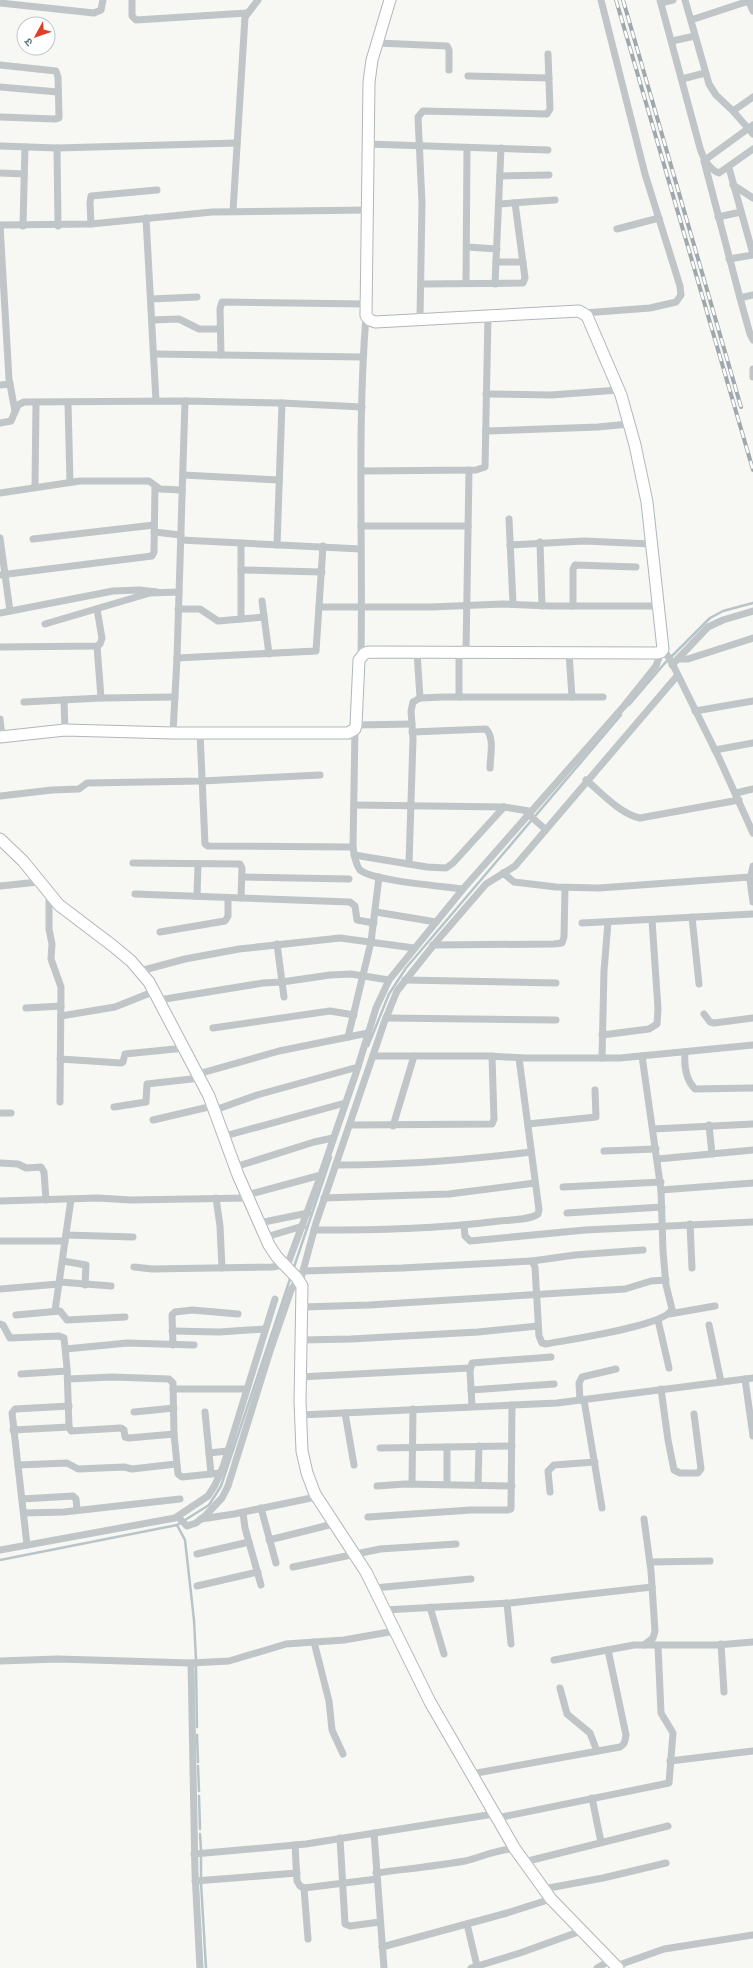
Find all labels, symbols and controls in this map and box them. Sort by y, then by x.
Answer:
north arrow [16,16,56,56]
text: उ [21,36,35,49]

